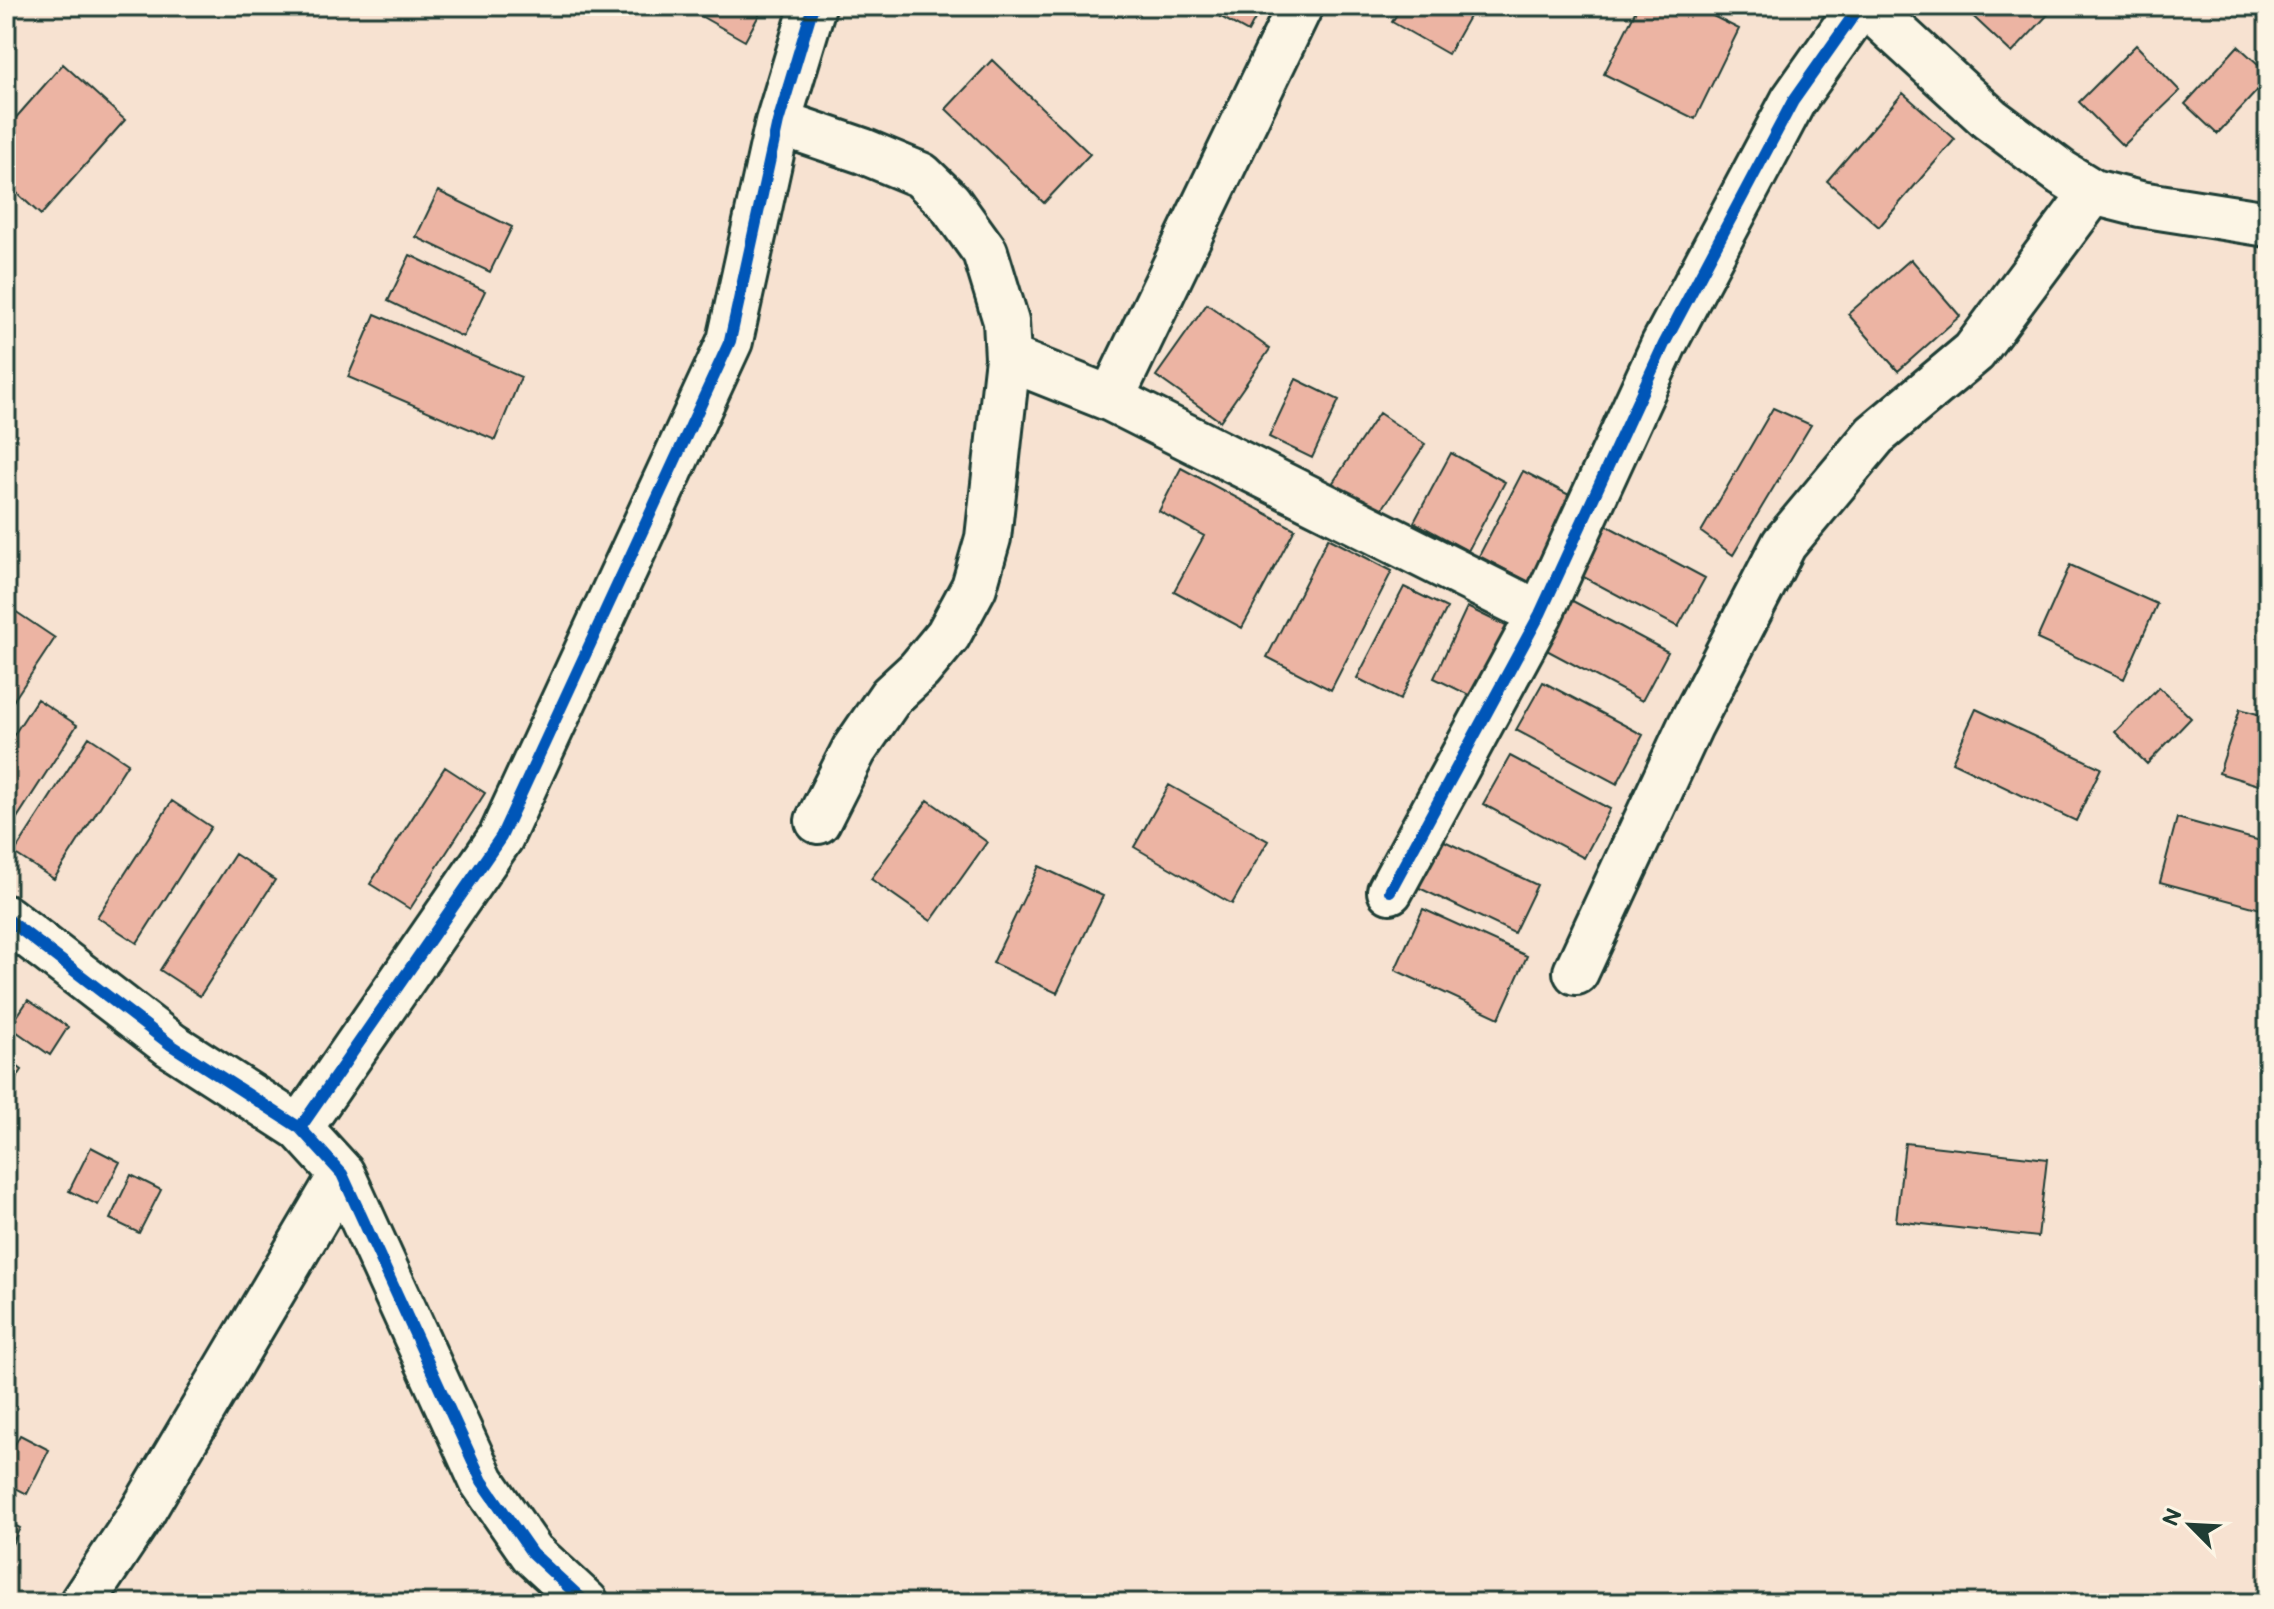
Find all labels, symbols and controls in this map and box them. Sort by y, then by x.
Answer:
north arrow [2150,1485,2230,1565]
text: N [2157,1504,2189,1531]

